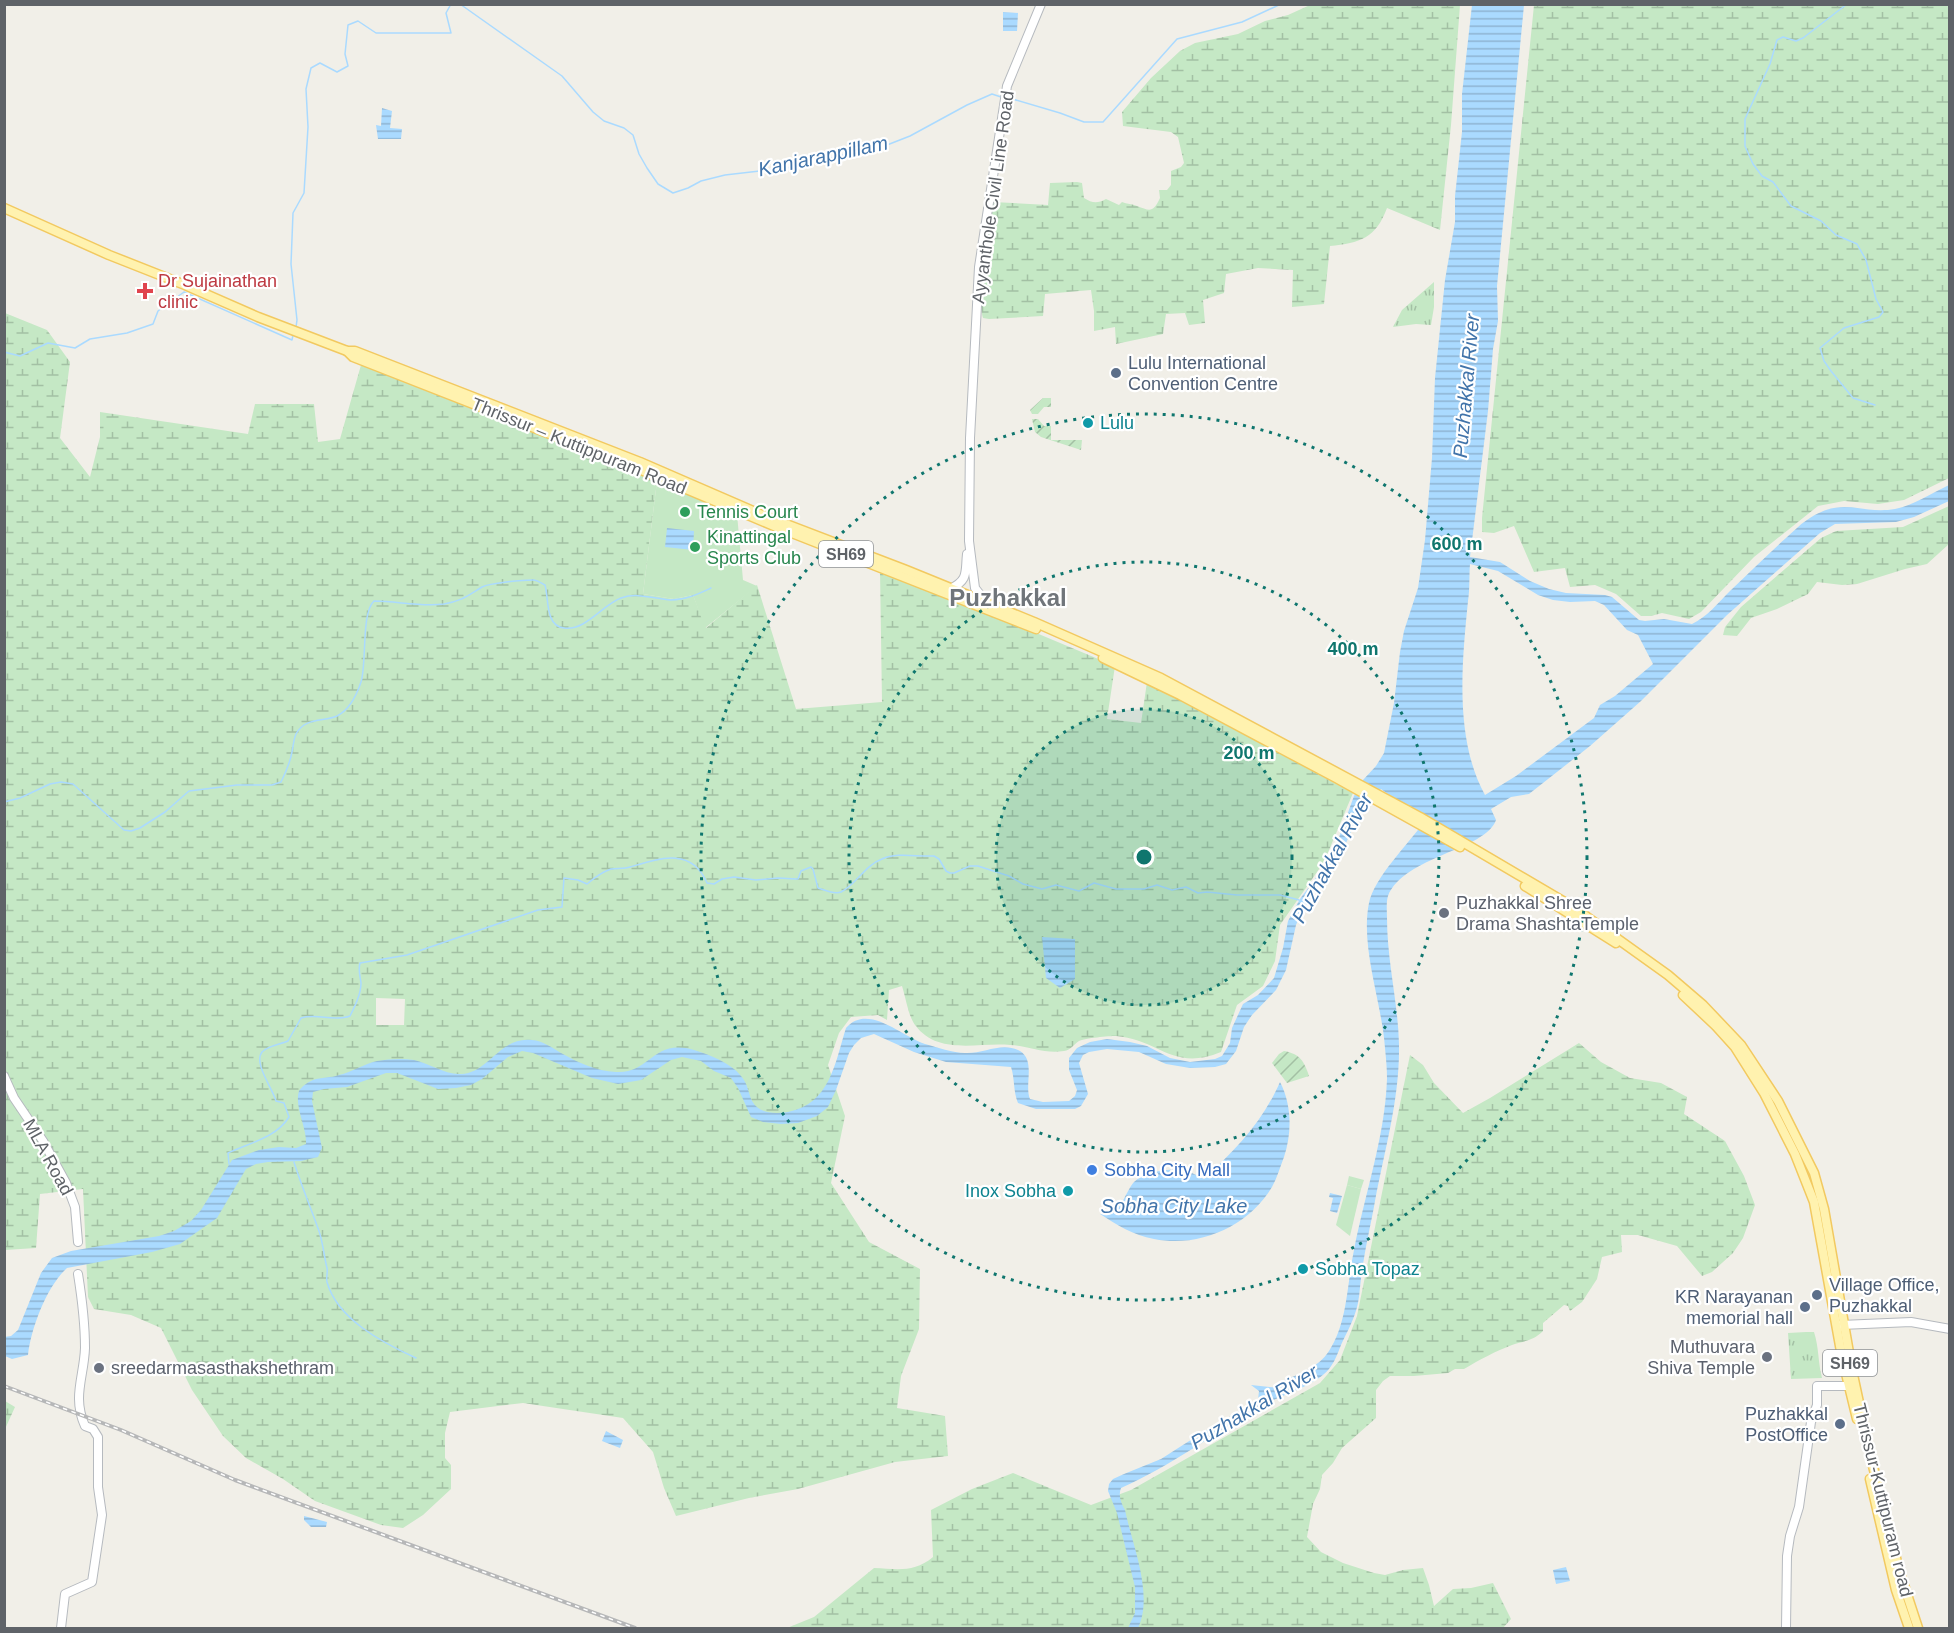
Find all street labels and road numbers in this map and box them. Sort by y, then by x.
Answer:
street label: Ayyanthole Civil Line Road [968,89,1018,305]
street label: Thrissur – Kuttippuram Road [469,394,689,498]
road number: SH69 [819,541,873,567]
street label: MLA Road [19,1115,77,1199]
road number: SH69 [1823,1350,1877,1376]
street label: Thrissur-Kuttipuram road [1849,1401,1917,1599]

